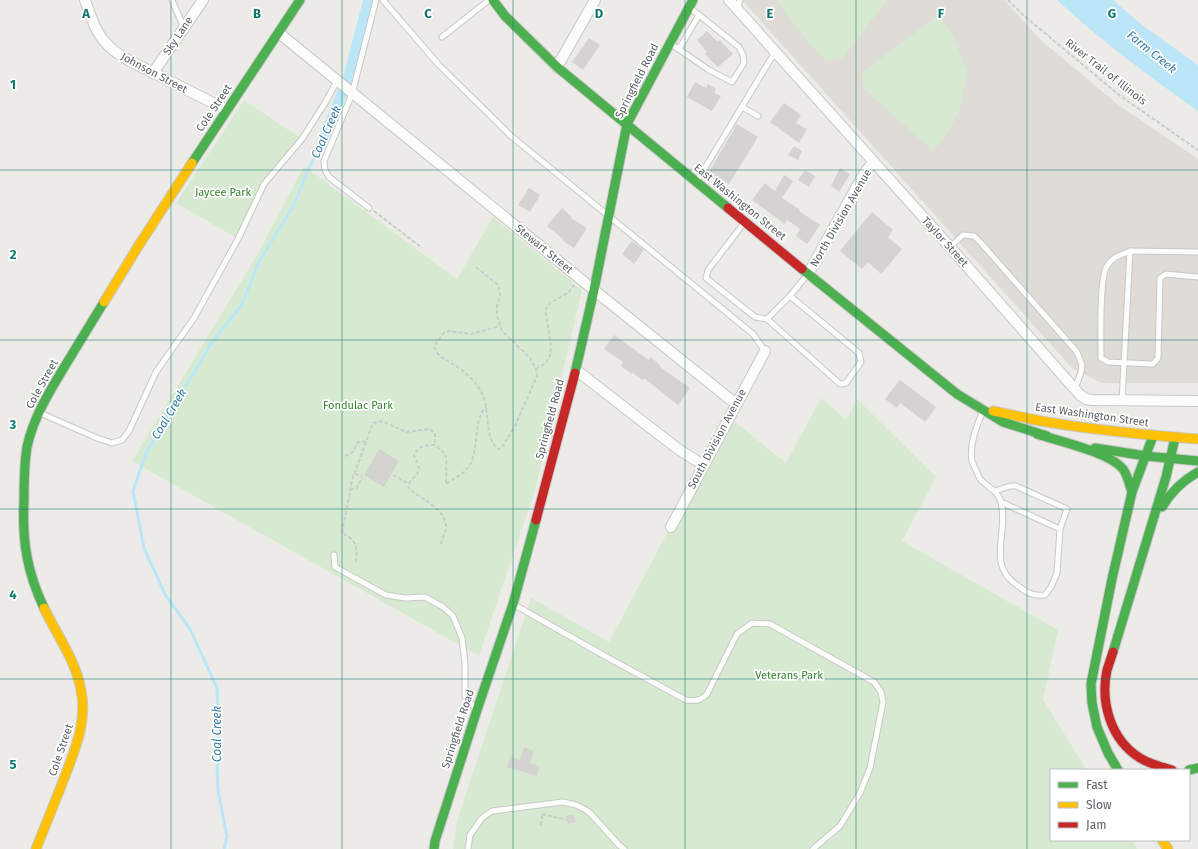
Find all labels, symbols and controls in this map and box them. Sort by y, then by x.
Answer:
text: A [81,6,90,21]
text: B [253,6,261,21]
text: C [424,6,432,21]
text: D [595,6,604,21]
text: E [767,6,774,21]
text: F [938,6,945,21]
text: G [1108,6,1116,21]
street label: Sky Lane [160,14,196,58]
water label: Farm Creek [1124,28,1180,77]
street label: River Trail of Illinois [1063,36,1149,108]
street label: Springfield Road [613,41,661,121]
street label: Johnson Street [119,50,189,96]
text: 1 [10,77,16,92]
street label: Cole Street [193,82,235,134]
water label: Coal Creek [308,103,344,161]
street label: East Washington Street [691,161,789,243]
street label: North Division Avenue [808,167,874,269]
park label: Jaycee Park [195,186,251,199]
street label: Taylor Street [919,214,971,270]
street label: Stewart Street [513,222,576,276]
text: 2 [10,247,17,262]
street label: Cole Street [23,357,61,411]
street label: Springfield Road [533,378,567,460]
water label: Coal Creek [148,386,190,442]
street label: South Division Avenue [685,387,749,491]
park label: Fondulac Park [323,399,393,412]
street label: East Washington Street [1034,401,1150,429]
text: 3 [9,417,17,432]
text: 4 [9,587,17,602]
park label: Veterans Park [755,669,823,682]
street label: Springfield Road [439,688,477,770]
water label: Coal Creek [210,705,224,762]
street label: Cole Street [46,722,76,778]
text: 5 [10,757,17,772]
legend [1050,769,1190,841]
text: Fast [1086,778,1108,792]
text: Slow [1086,798,1112,812]
text: Jam [1086,818,1106,832]

